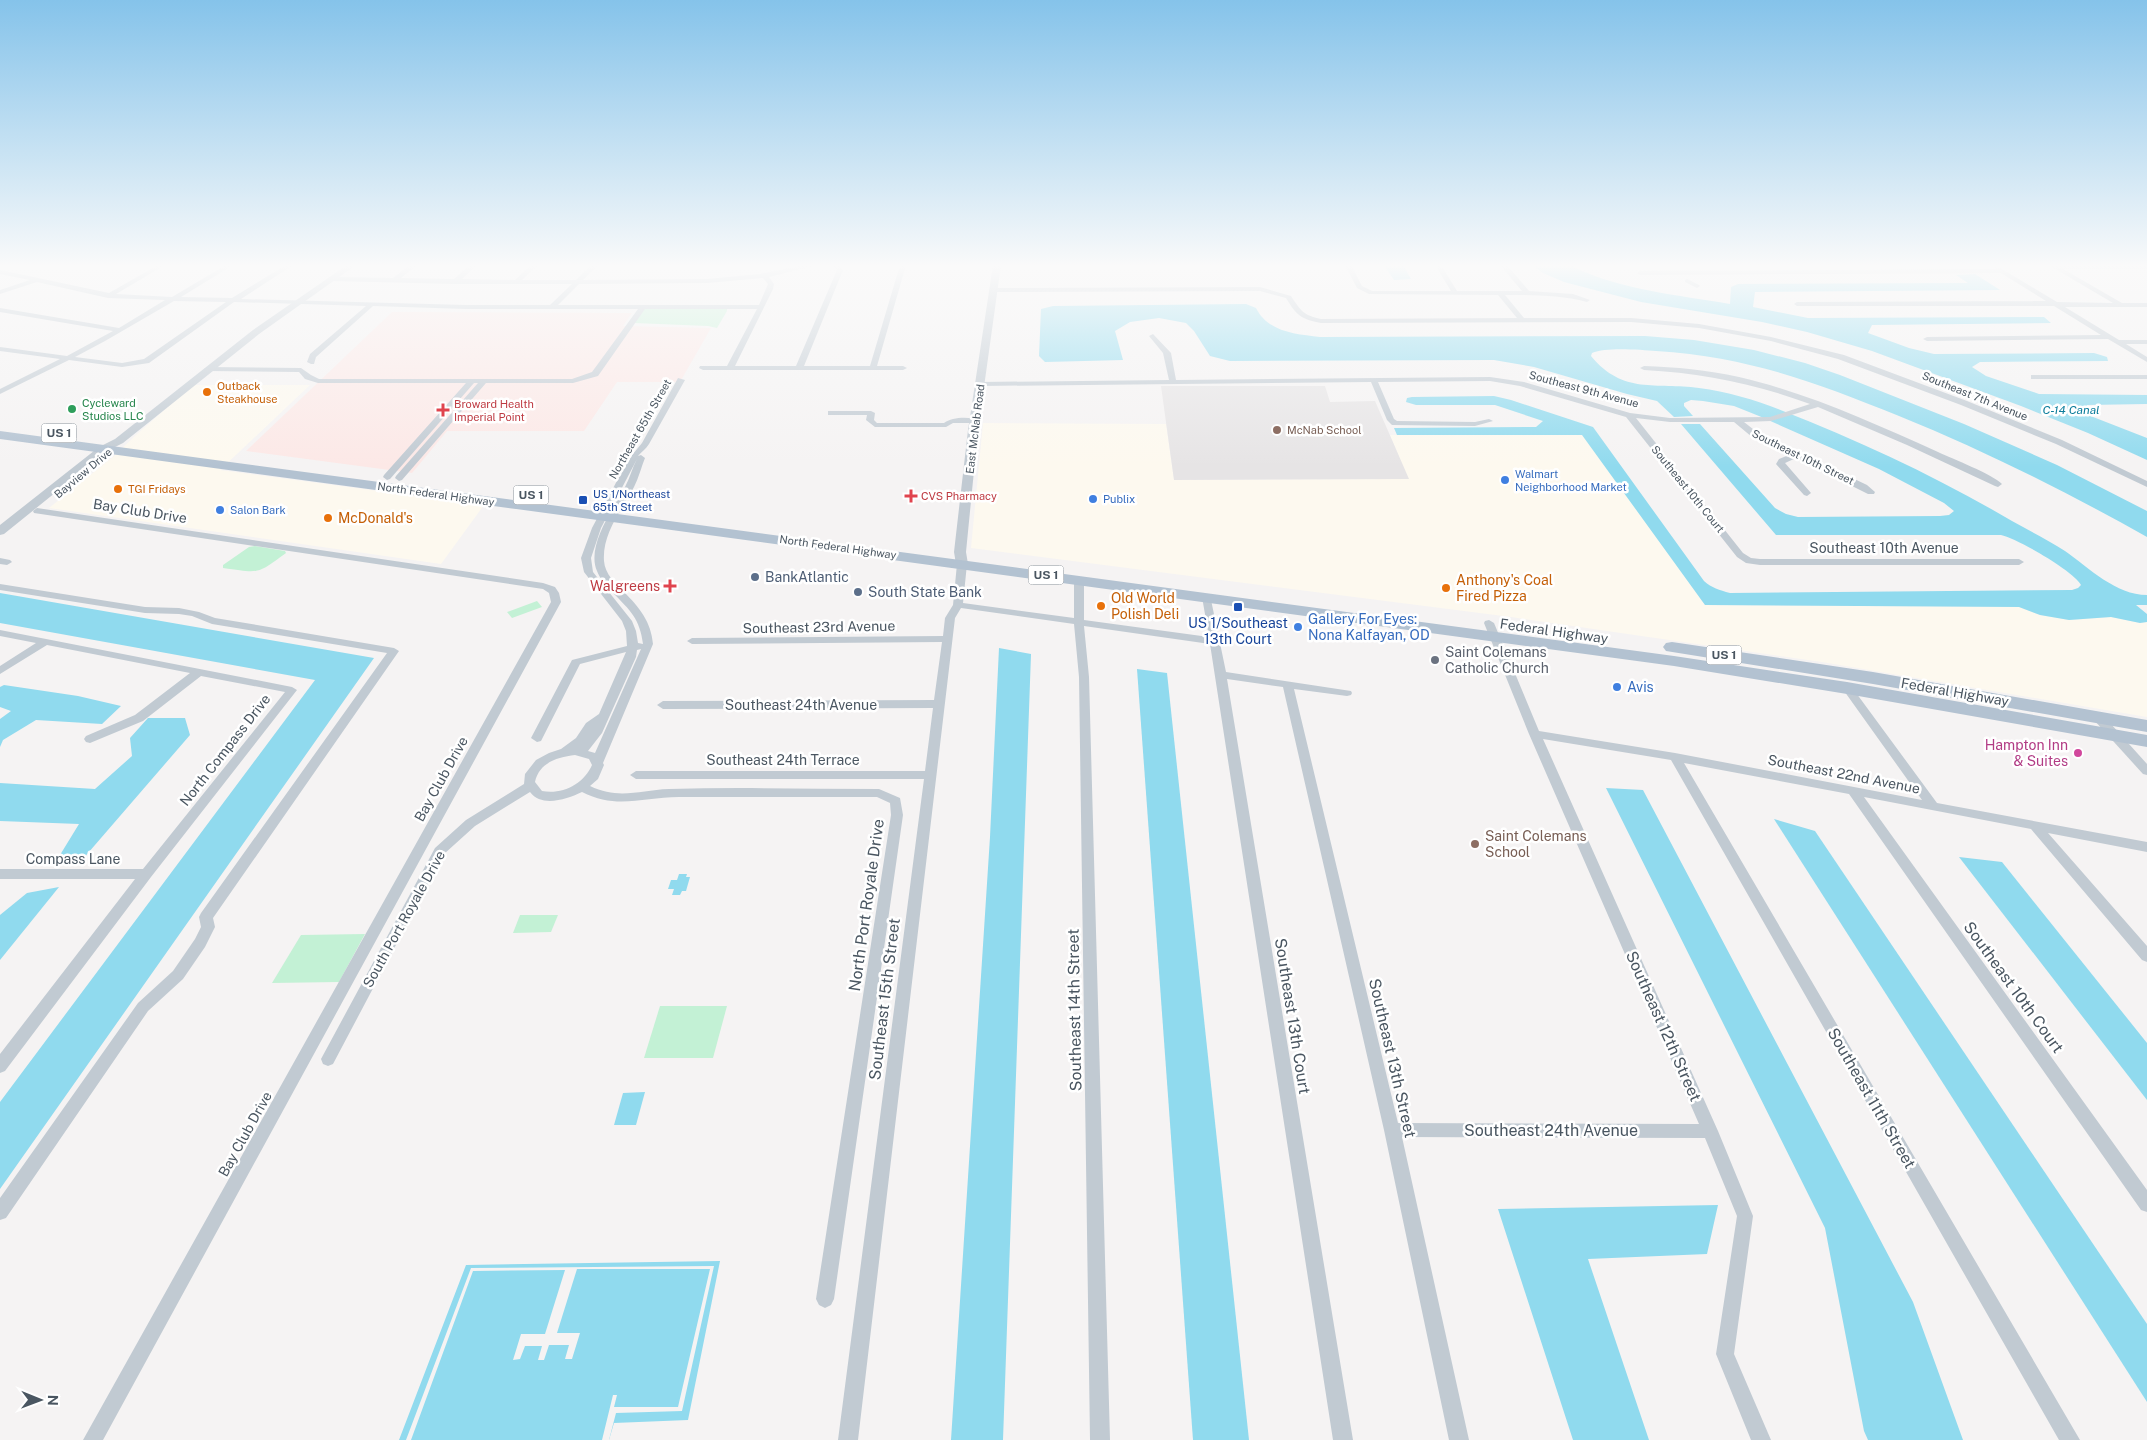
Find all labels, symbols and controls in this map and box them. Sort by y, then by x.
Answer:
street label: Southeast 9th Avenue [1528,369,1640,409]
street label: Southeast 7th Avenue [1920,369,2030,423]
street label: Northeast 65th Street [607,377,673,481]
place label: Outback Steakhouse [217,380,277,405]
street label: East McNab Road [964,383,986,475]
marker: Outback Steakhouse [201,386,213,398]
place label: Cycleward Studios LLC [82,397,144,422]
place label: Broward Health Imperial Point [454,398,534,423]
marker: Cycleward Studios LLC [66,403,78,415]
marker: Broward Health Imperial Point [436,403,450,417]
water label: C-14 Canal [2042,403,2100,417]
road number: US 1 [42,423,76,442]
marker: McNab School [1271,424,1283,436]
place label: McNab School [1287,424,1361,436]
street label: Southeast 10th Street [1750,427,1856,487]
street label: Southeast 10th Court [1649,443,1727,535]
street label: Bayview Drive [52,446,114,500]
place label: Walmart Neighborhood Market [1515,468,1627,493]
marker: Walmart Neighborhood Market [1499,474,1511,486]
street label: North Federal Highway [377,480,495,508]
marker: TGI Fridays [112,483,124,495]
place label: TGI Fridays [128,483,186,495]
road number: US 1 [514,486,548,504]
place label: US 1/Northeast 65th Street [593,488,670,513]
marker: CVS Pharmacy [905,490,917,502]
place label: CVS Pharmacy [921,490,997,502]
marker: Publix [1087,493,1099,505]
place label: Publix [1103,493,1135,505]
marker: US 1/Northeast 65th Street [577,494,589,506]
street label: Bay Club Drive [92,496,188,526]
marker: Salon Bark [214,504,226,516]
place label: Salon Bark [230,504,286,516]
place label: McDonald's [338,510,413,526]
marker: McDonald's [322,512,334,524]
street label: North Federal Highway [779,533,897,561]
street label: Southeast 10th Avenue [1809,540,1959,556]
road number: US 1 [1028,566,1064,584]
place label: BankAtlantic [765,569,849,585]
marker: BankAtlantic [749,571,761,583]
place label: Anthony's Coal Fired Pizza [1456,572,1553,604]
place label: Walgreens [590,578,660,594]
marker: Walgreens [664,580,676,592]
marker: Anthony's Coal Fired Pizza [1440,582,1452,594]
place label: South State Bank [868,584,982,600]
marker: South State Bank [852,586,864,598]
place label: Old World Polish Deli [1111,590,1179,622]
marker: Old World Polish Deli [1095,600,1107,612]
marker: US 1/Southeast 13th Court [1232,601,1244,613]
place label: Gallery For Eyes: Nona Kalfayan, OD [1308,611,1430,643]
place label: US 1/Southeast 13th Court [1188,615,1288,647]
street label: Federal Highway [1499,615,1610,647]
street label: Southeast 23rd Avenue [743,618,895,636]
marker: Gallery For Eyes: Nona Kalfayan, OD [1292,621,1304,633]
place label: Saint Colemans Catholic Church [1445,644,1549,676]
road number: US 1 [1706,646,1742,664]
marker: Saint Colemans Catholic Church [1429,654,1441,666]
street label: Federal Highway [1900,675,2011,709]
place label: Avis [1627,679,1654,695]
marker: Avis [1611,681,1623,693]
street label: North Compass Drive [176,691,274,809]
street label: Southeast 24th Avenue [725,697,877,713]
street label: Bay Club Drive [411,734,471,824]
place label: Hampton Inn & Suites [1985,737,2068,769]
marker: Hampton Inn & Suites [2072,747,2084,759]
street label: Southeast 22nd Avenue [1766,751,1922,797]
street label: Southeast 24th Terrace [706,752,860,768]
street label: North Port Royale Drive [845,818,888,992]
place label: Saint Colemans School [1485,828,1587,860]
marker: Saint Colemans School [1469,838,1481,850]
street label: South Port Royale Drive [360,848,448,990]
street label: Compass Lane [26,851,120,867]
street label: Southeast 15th Street [865,917,904,1081]
street label: Southeast 10th Court [1960,918,2068,1057]
street label: Southeast 14th Street [1064,928,1085,1092]
street label: Southeast 13th Court [1271,937,1314,1095]
street label: Southeast 12th Street [1622,948,1705,1104]
street label: Southeast 13th Street [1365,977,1420,1140]
street label: Southeast 11th Street [1824,1025,1920,1172]
street label: Bay Club Drive [215,1089,275,1179]
street label: Southeast 24th Avenue [1464,1121,1638,1140]
north arrow [15,1375,65,1425]
text: N [45,1395,61,1406]

